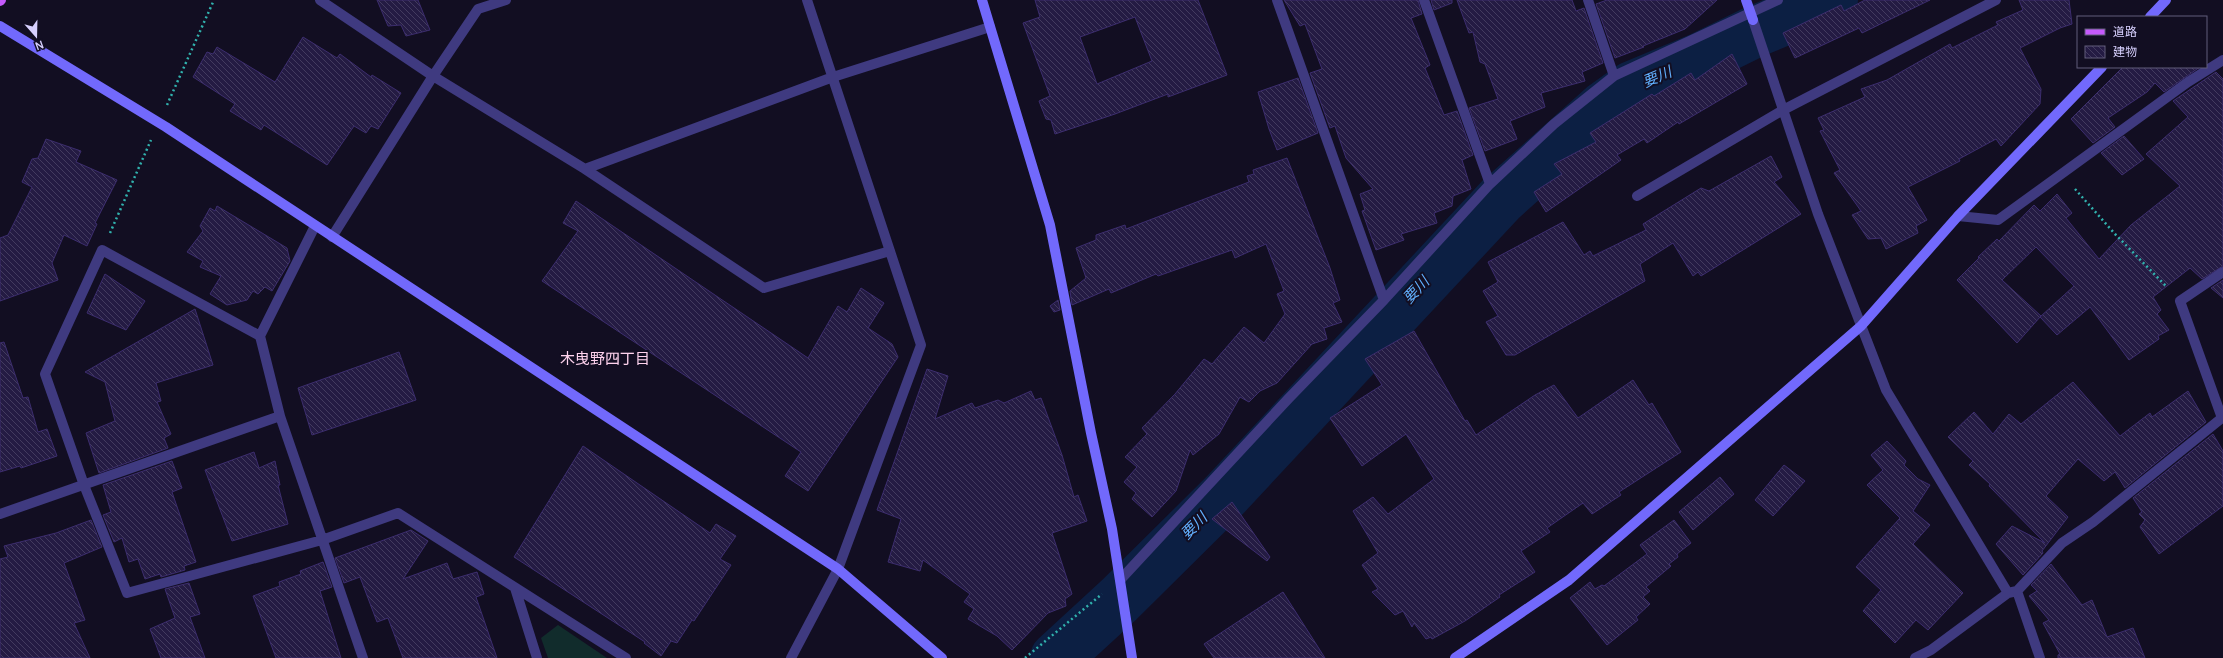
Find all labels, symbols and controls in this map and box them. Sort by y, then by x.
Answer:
north arrow [16,16,56,56]
legend [2077,16,2207,68]
text: 道路 [2113,23,2137,40]
text: N [33,37,46,54]
text: 建物 [2113,43,2137,60]
water label: 要川 [1639,60,1677,92]
water label: 要川 [1398,270,1435,308]
district label: 木曳野四丁目 [560,348,650,369]
water label: 要川 [1176,506,1213,544]

